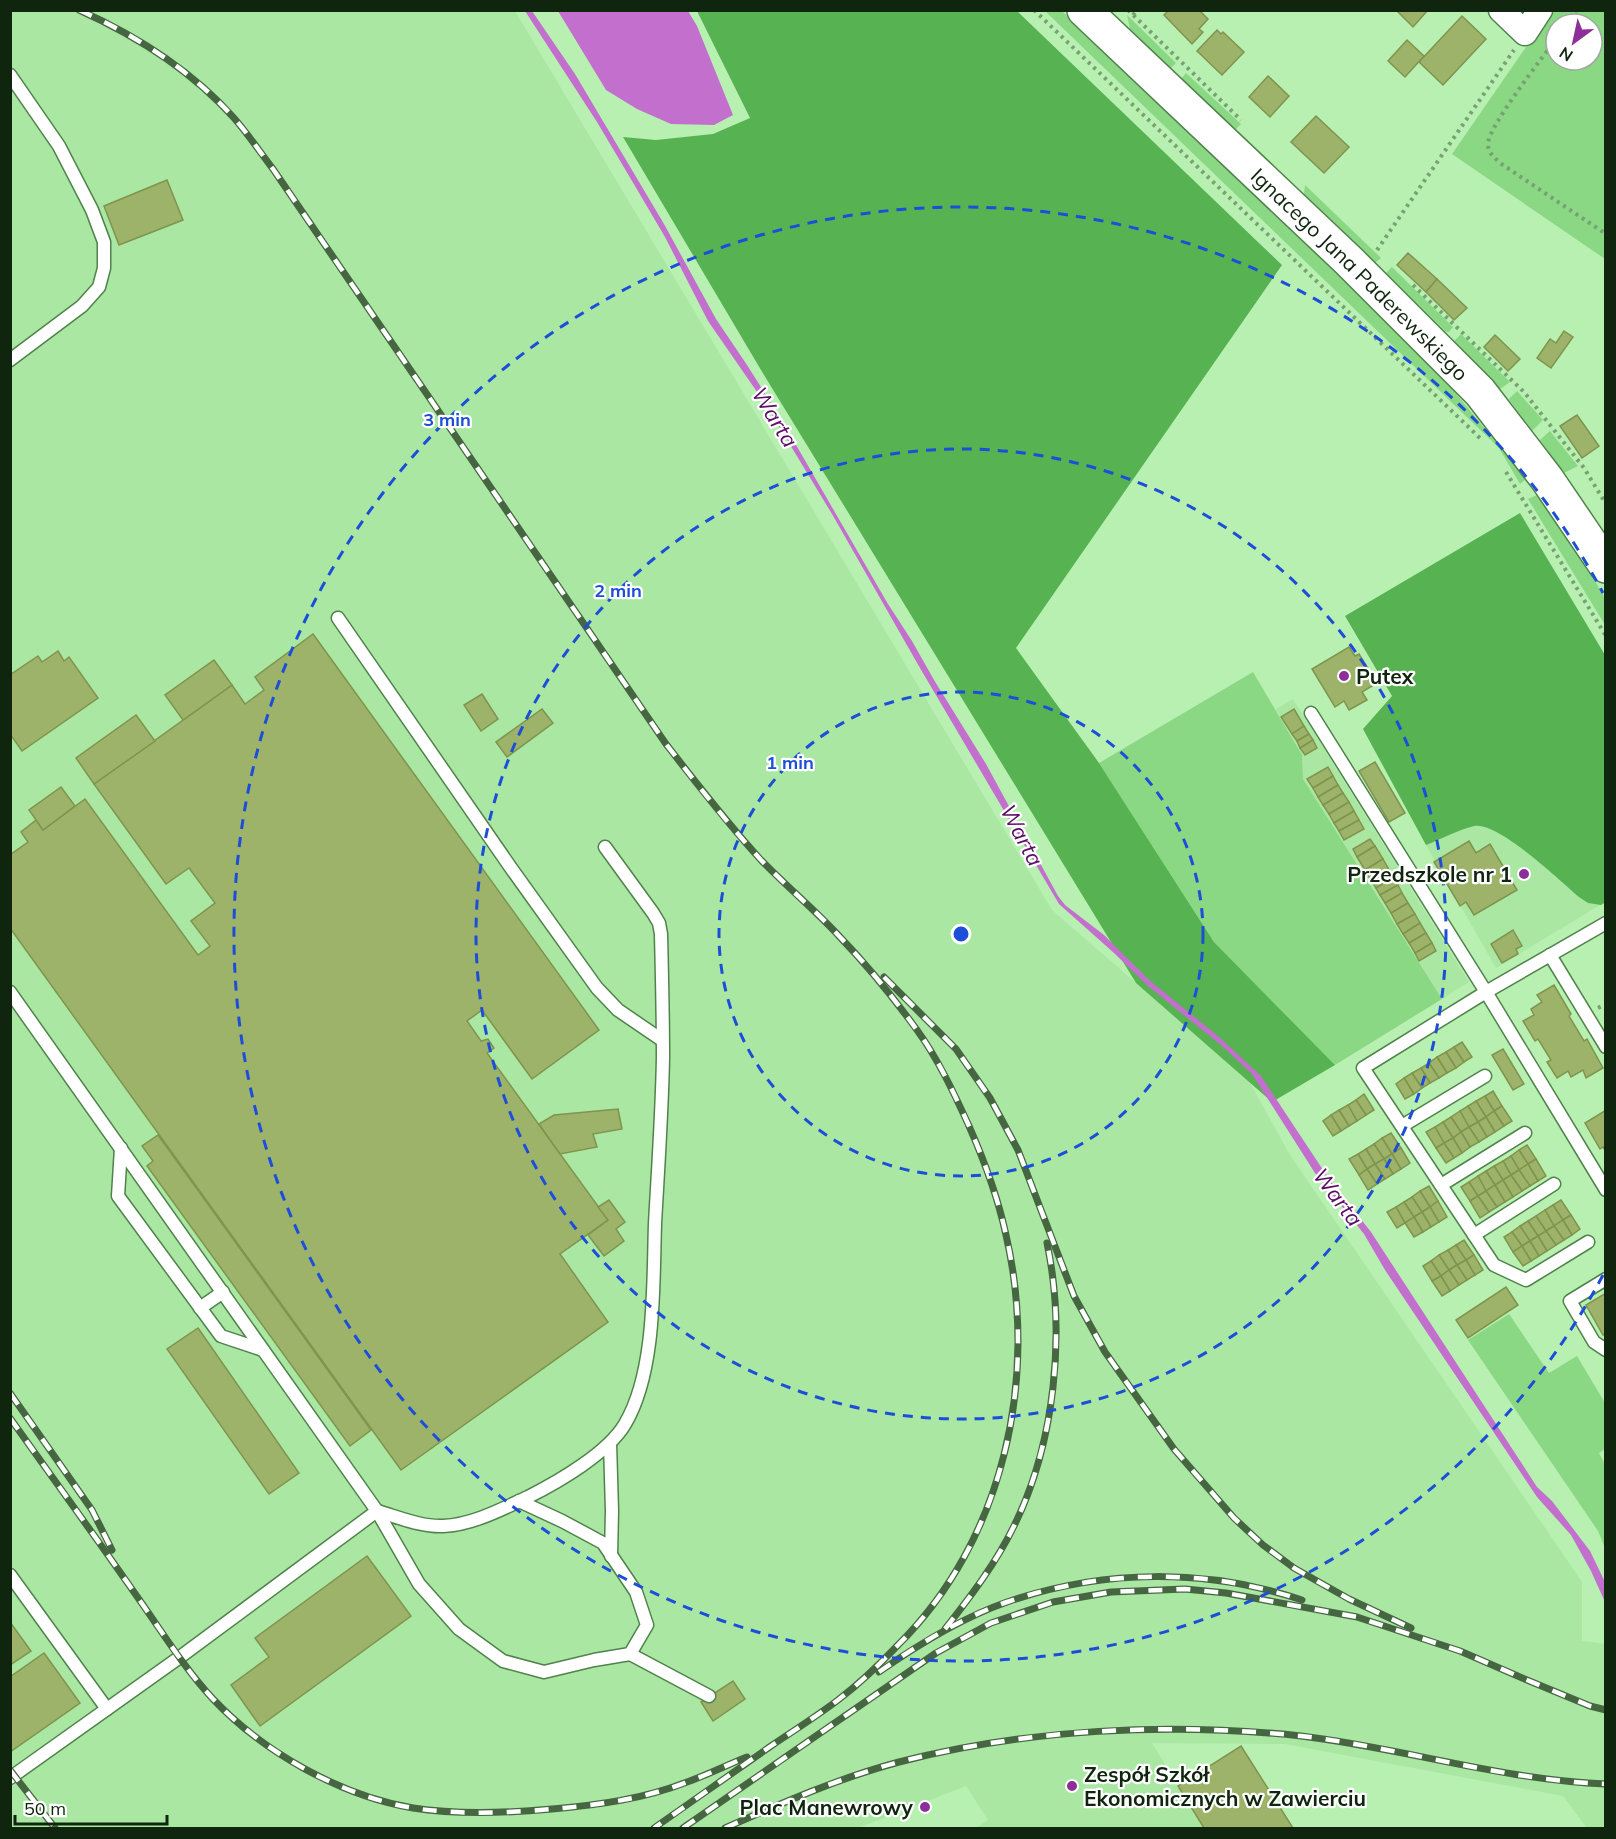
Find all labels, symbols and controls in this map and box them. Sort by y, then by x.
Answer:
north arrow [1544,12,1604,72]
text: N [1555,43,1576,66]
street label: Ignacego Jana Paderewskiego [1246,162,1474,386]
water label: Warta [746,382,804,452]
text: 3 min [423,408,471,431]
text: 2 min [594,579,642,602]
place label: Putex [1356,663,1414,689]
marker: Putex [1337,669,1351,683]
text: 1 min [766,751,814,774]
water label: Warta [994,799,1050,871]
place label: Przedszkole nr 1 [1347,861,1512,887]
marker: Przedszkole nr 1 [1517,867,1531,881]
centre of rings [951,924,971,944]
water label: Warta [1307,1162,1369,1232]
place label: Zespół Szkół Ekonomicznych w Zawierciu [1084,1761,1366,1811]
marker: Zespół Szkół Ekonomicznych w Zawierciu [1065,1779,1079,1793]
scale bar [15,1788,166,1826]
place label: Plac Manewrowy [740,1794,914,1820]
text: 50 m [24,1797,66,1820]
marker: Plac Manewrowy [918,1800,932,1814]

